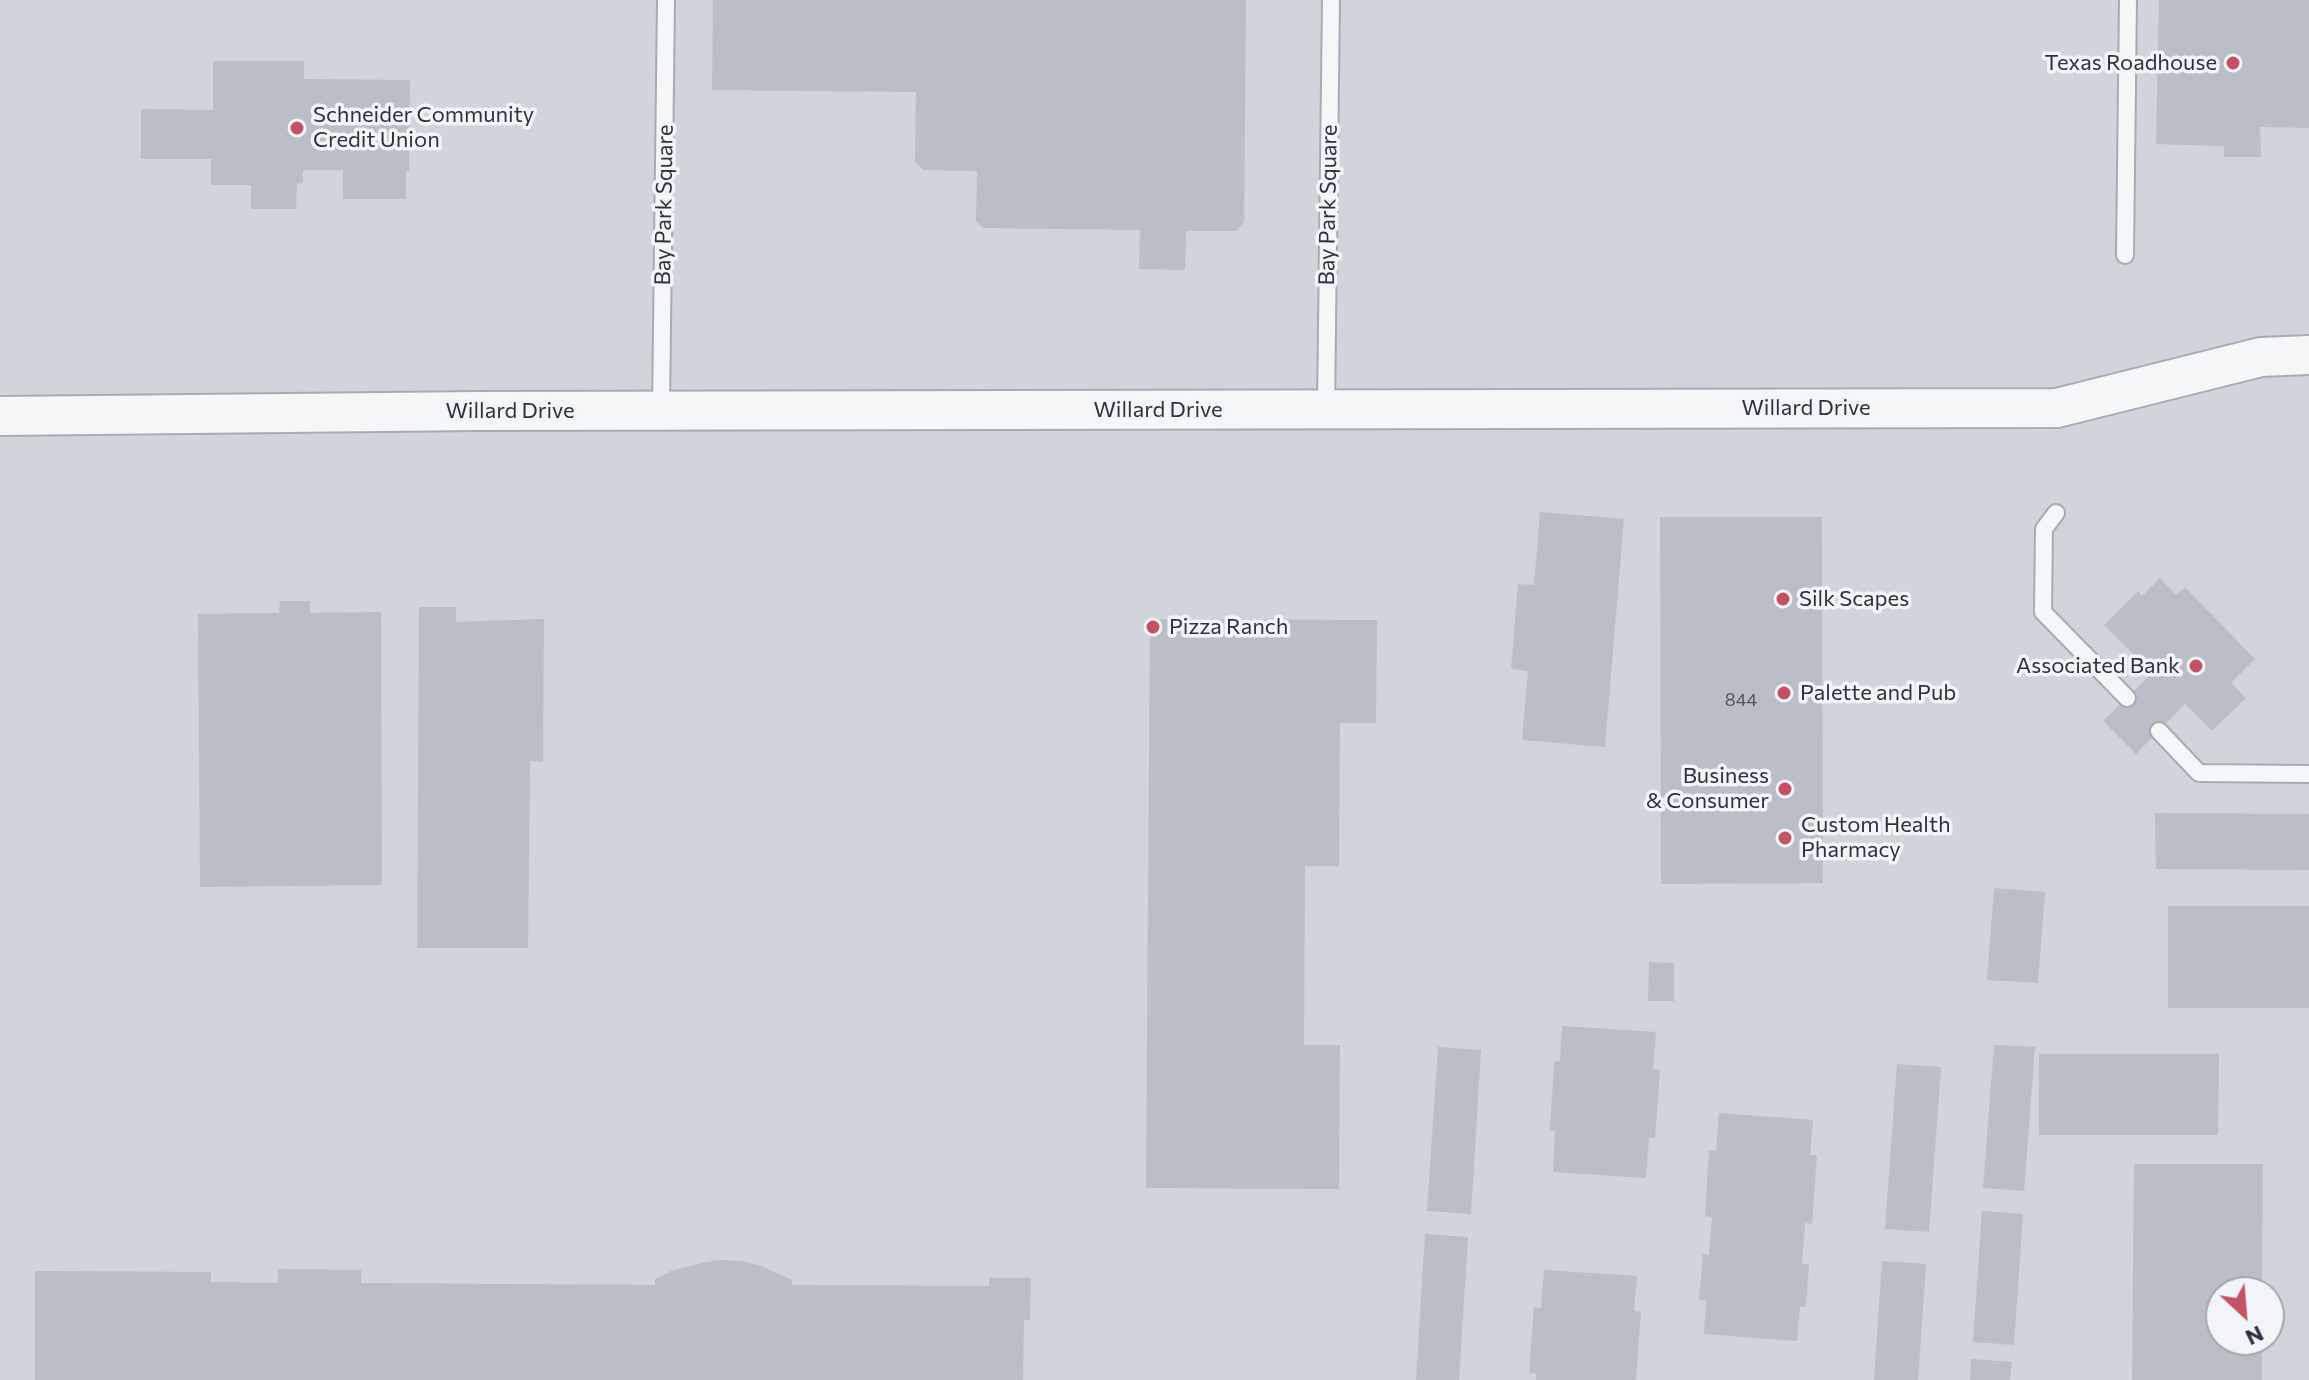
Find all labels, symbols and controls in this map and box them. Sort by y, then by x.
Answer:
place label: Texas Roadhouse [2045,50,2217,76]
marker: Texas Roadhouse [2224,54,2242,72]
place label: Schneider Community Credit Union [313,102,534,154]
marker: Schneider Community Credit Union [288,119,306,137]
street label: Bay Park Square [649,124,679,286]
street label: Bay Park Square [1313,124,1343,286]
street label: Willard Drive [1741,395,1871,421]
street label: Willard Drive [1093,397,1223,423]
street label: Willard Drive [445,398,575,424]
place label: Silk Scapes [1799,586,1909,612]
marker: Silk Scapes [1774,590,1792,608]
place label: Pizza Ranch [1169,614,1288,640]
marker: Pizza Ranch [1144,618,1162,636]
place label: Associated Bank [2016,653,2180,679]
marker: Associated Bank [2187,657,2205,675]
place label: Palette and Pub [1800,680,1956,706]
marker: Palette and Pub [1775,684,1793,702]
house number: 844 [1725,689,1757,711]
place label: Business & Consumer [1646,763,1769,814]
marker: Business & Consumer [1776,780,1794,798]
place label: Custom Health Pharmacy [1801,812,1951,864]
marker: Custom Health Pharmacy [1776,829,1794,847]
north arrow [2205,1276,2285,1356]
text: N [2242,1320,2268,1352]

